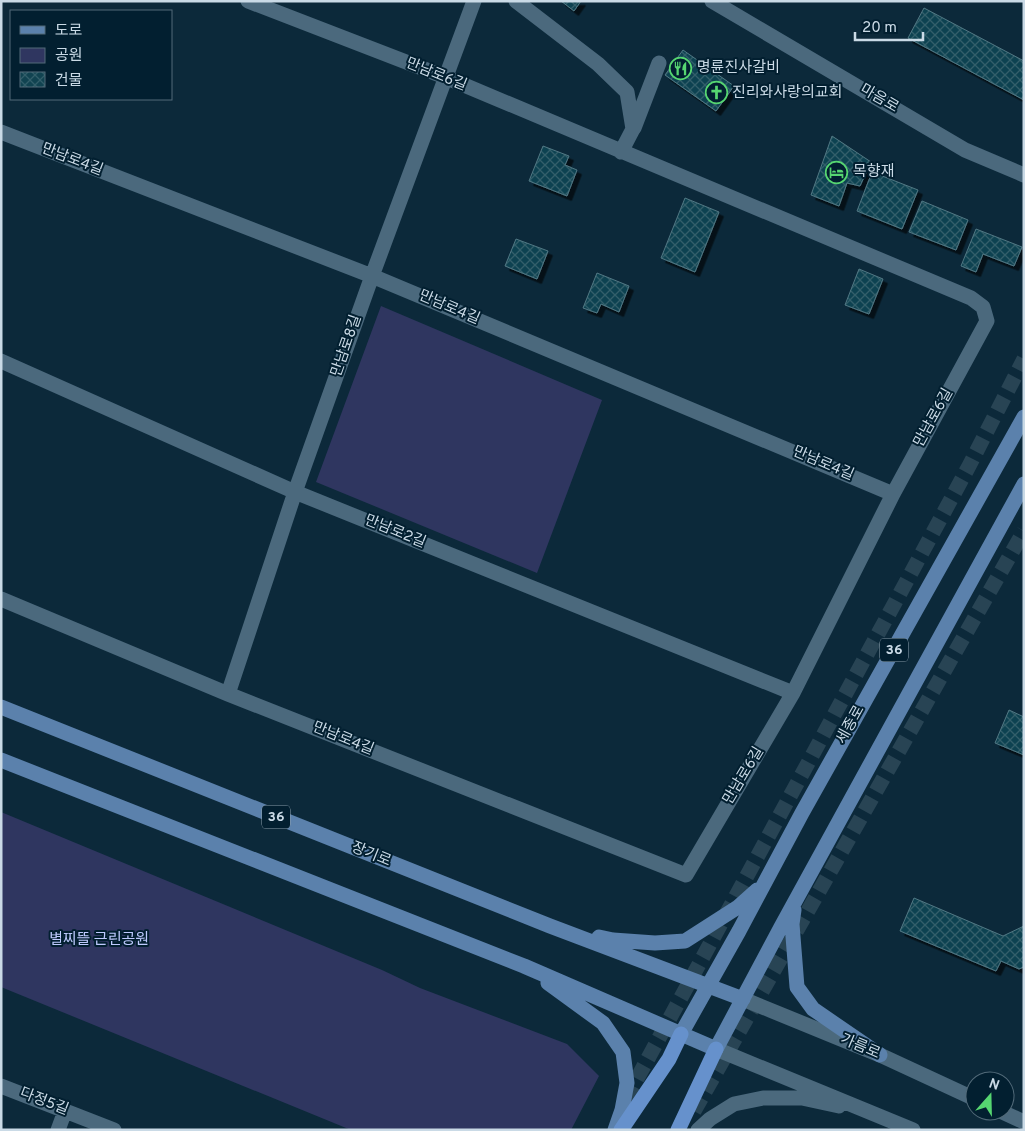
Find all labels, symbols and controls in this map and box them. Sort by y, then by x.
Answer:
legend [10,10,172,100]
scale bar [855,10,922,42]
text: 20 m [862,19,897,38]
text: 도로 [55,22,83,41]
text: 공원 [55,47,83,66]
street label: 만남로6길 [403,54,469,96]
restaurant icon: 명륜진사갈비 [669,56,693,80]
place label: 명륜진사갈비 [697,59,780,78]
text: 건물 [55,72,83,91]
street label: 마음로 [856,80,902,118]
church icon: 진리와사랑의교회 [704,81,728,105]
place label: 진리와사랑의교회 [732,84,842,103]
street label: 만남로4길 [38,140,106,180]
hotel icon: 목향재 [825,160,849,184]
place label: 목향재 [853,163,894,182]
street label: 만남로4길 [416,287,482,329]
street label: 만남로8길 [328,312,366,380]
street label: 만남로6길 [910,385,958,451]
street label: 만남로4길 [790,443,856,485]
street label: 만남로2길 [362,511,428,553]
road number: 36 [880,638,908,662]
street label: 세종로 [833,702,869,748]
street label: 만남로4길 [310,718,376,760]
street label: 만남로6길 [719,744,769,808]
road number: 36 [262,806,290,829]
street label: 장기로 [348,838,394,872]
park label: 별찌뜰 근린공원 [49,931,149,950]
street label: 가름로 [837,1030,883,1064]
north arrow [965,1071,1015,1121]
text: N [986,1075,1002,1095]
street label: 다정5길 [17,1084,71,1120]

